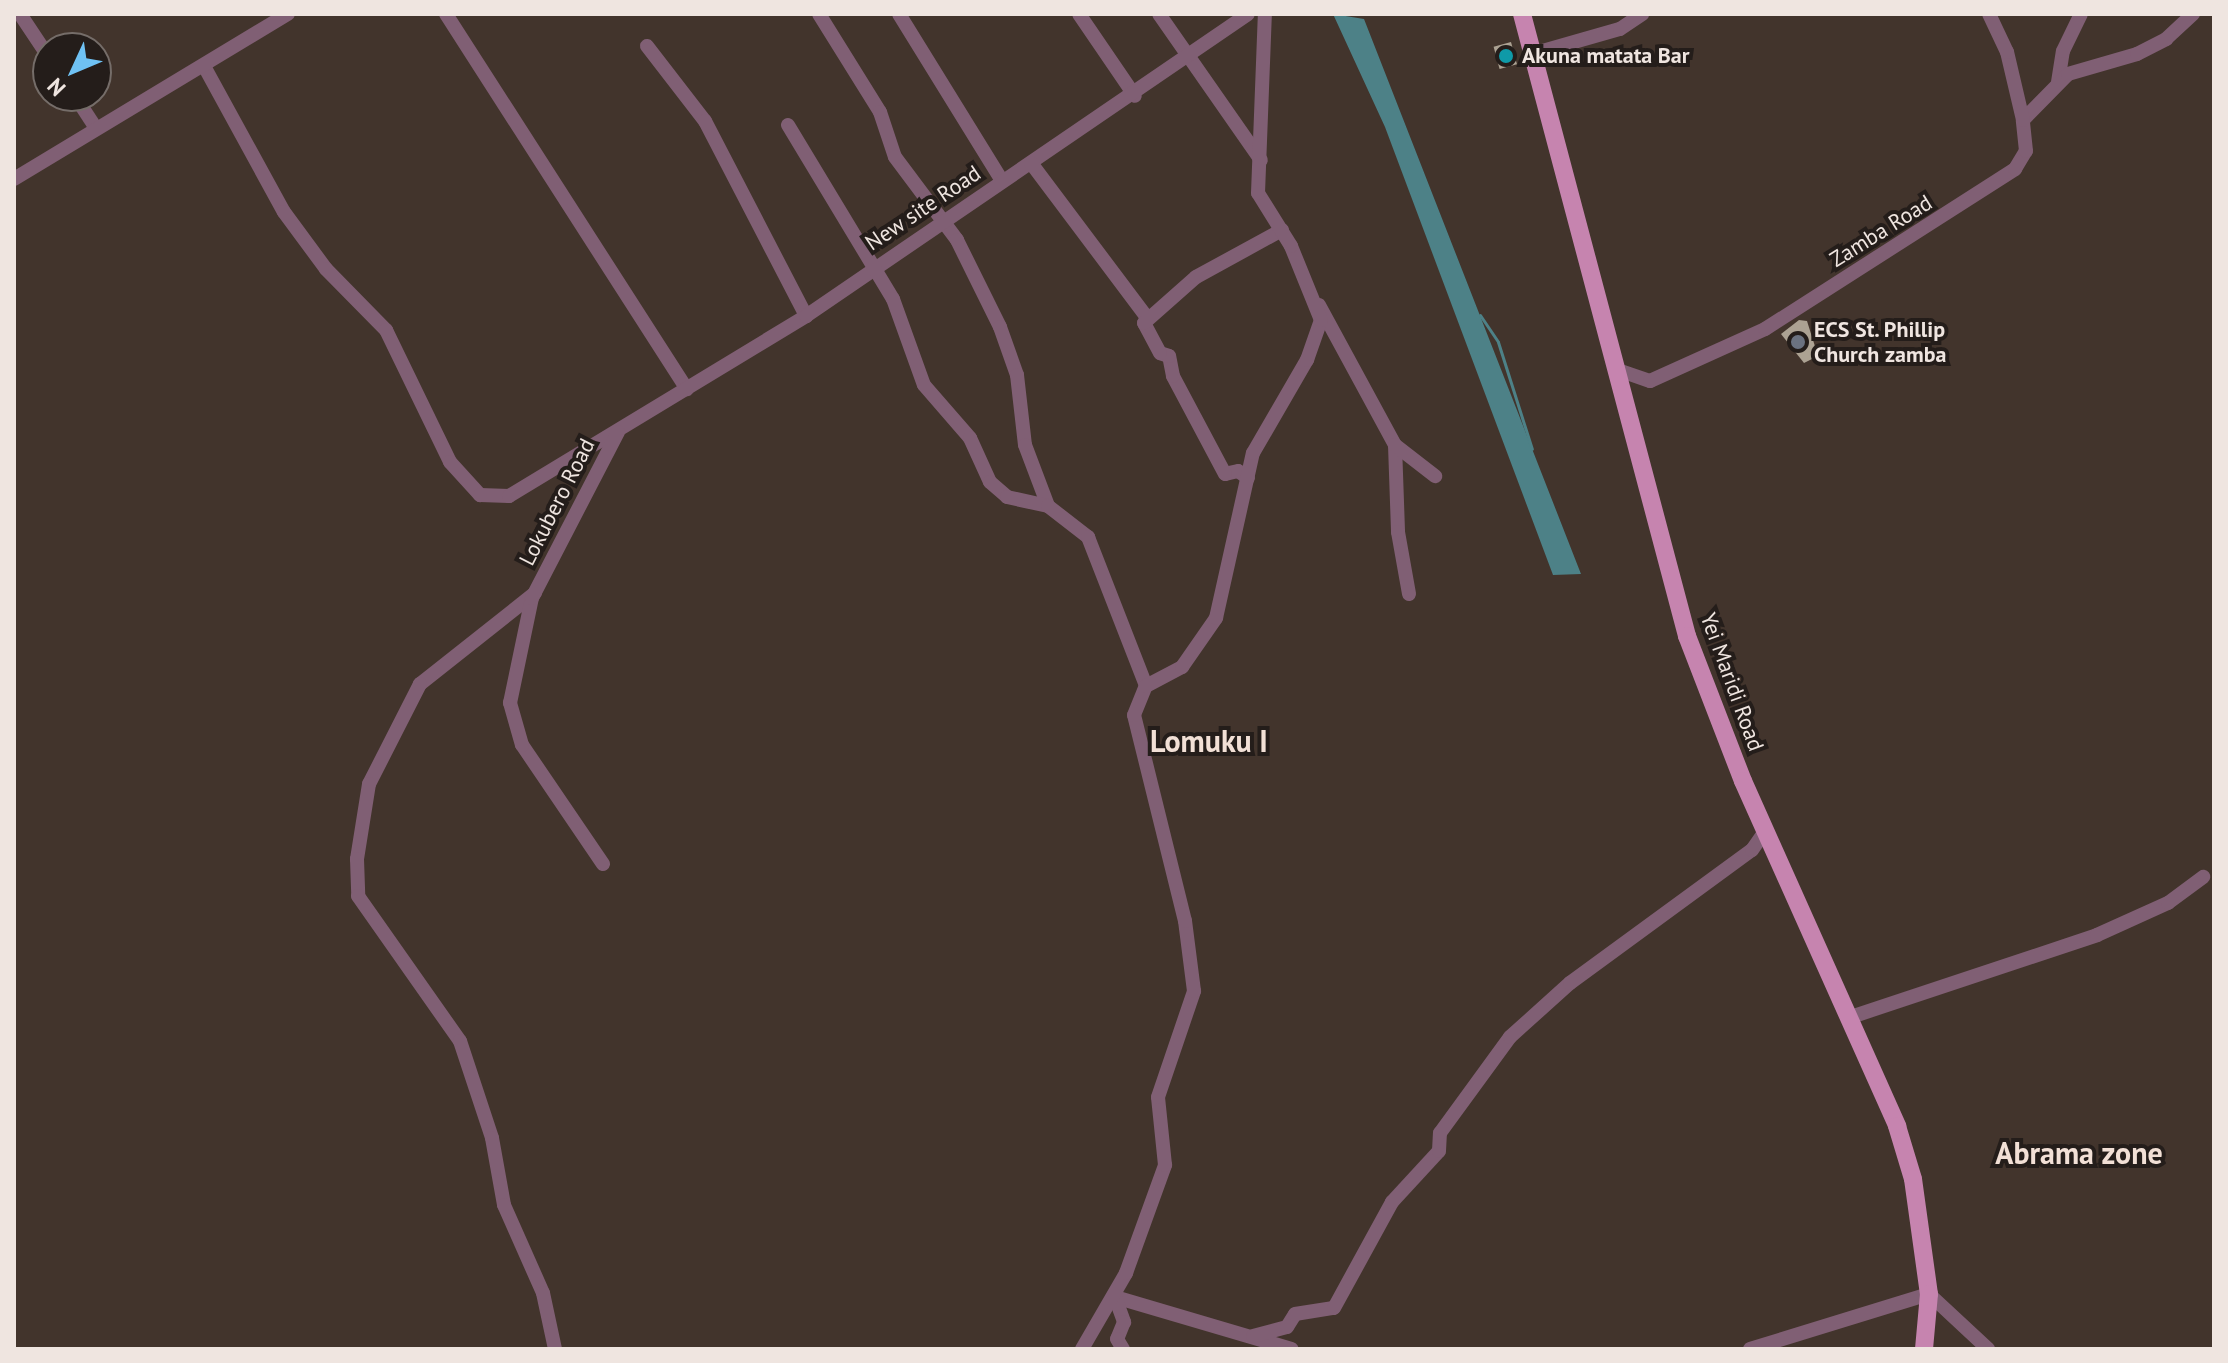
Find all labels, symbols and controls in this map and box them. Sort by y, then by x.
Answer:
north arrow [32,32,112,112]
place label: Akuna matata Bar [1522,43,1689,69]
marker: Akuna matata Bar [1497,47,1515,65]
text: N [41,72,71,102]
street label: New site Road [860,160,986,256]
street label: Zamba Road [1825,189,1937,273]
place label: ECS St. Phillip Church zamba [1814,316,1947,368]
marker: ECS St. Phillip Church zamba [1789,333,1807,351]
street label: Lokubero Road [514,434,600,570]
street label: Yei Maridi Road [1695,609,1769,755]
district label: Lomuku I [1150,723,1268,759]
district label: Abrama zone [1995,1135,2163,1171]

